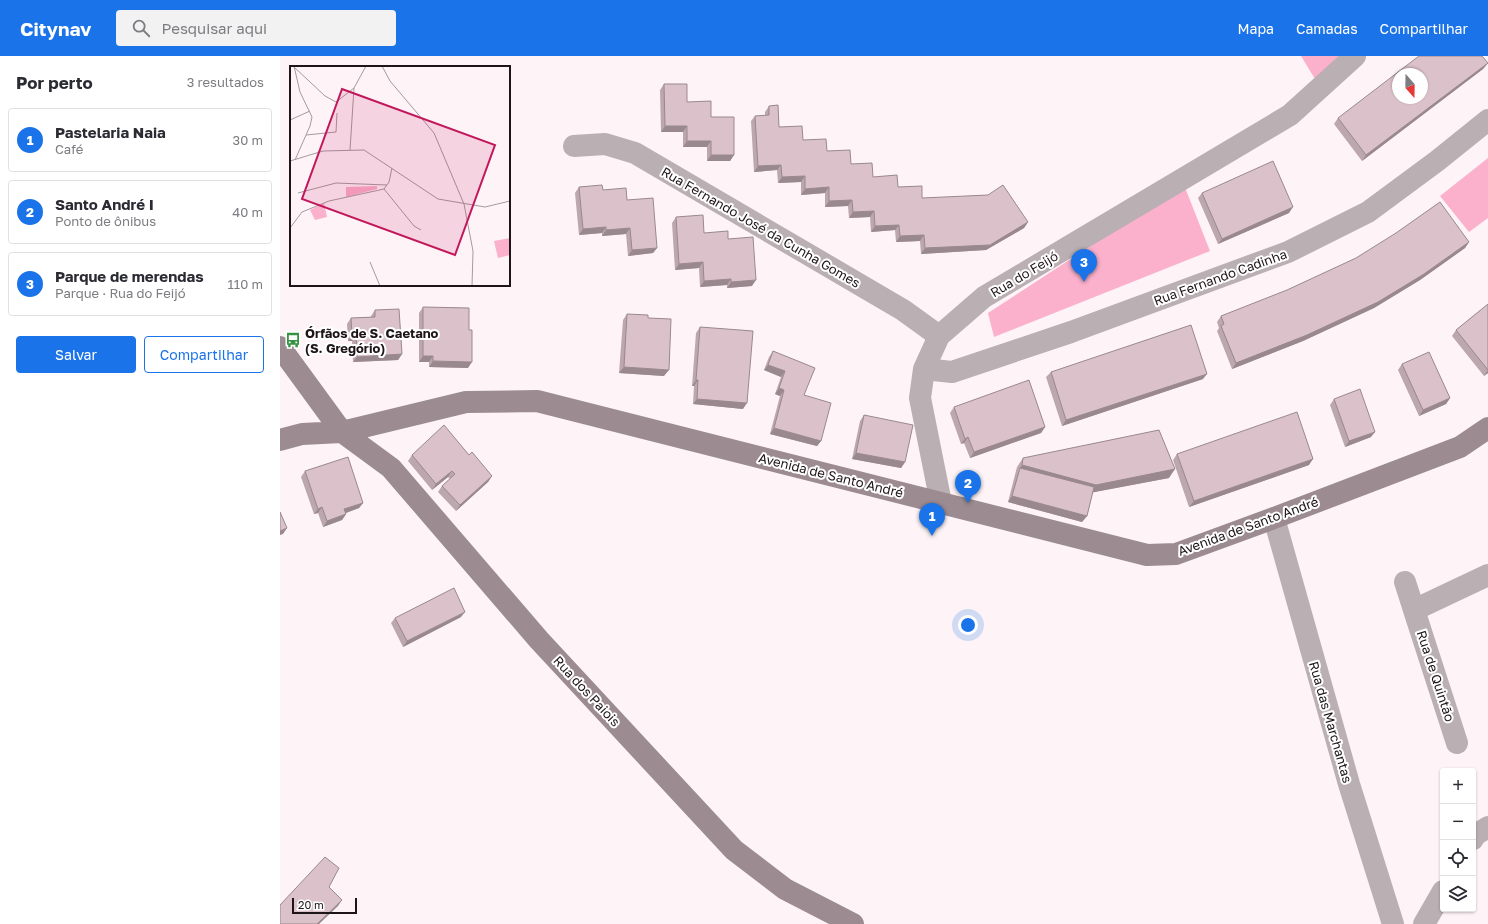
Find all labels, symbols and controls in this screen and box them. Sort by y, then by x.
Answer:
search box [116,10,396,46]
text: Citynav [20,17,92,40]
icon: search [130,17,152,39]
text: Pesquisar aqui [162,19,267,37]
text: Mapa [1237,20,1274,37]
text: Camadas [1296,20,1358,37]
text: Compartilhar [1380,20,1468,37]
inset map [290,66,510,286]
north arrow [1392,68,1428,104]
text: Por perto [16,72,93,93]
text: 3 resultados [187,74,264,90]
text: Pastelaria Naia [55,123,166,141]
text: 1 [27,132,33,148]
text: 30 m [233,132,263,148]
text: Café [55,141,83,157]
street label: Rua Fernando José da Cunha Gomes [659,163,863,291]
text: Santo André I [55,195,154,213]
text: 2 [26,204,34,220]
text: 40 m [232,204,263,220]
text: Ponto de ônibus [55,213,156,229]
street label: Rua Fernando Cadinha [1151,245,1289,309]
street label: Rua do Feijó [987,247,1061,300]
pin: 3 [1071,249,1097,282]
text: Parque de merendas [55,267,204,285]
text: 3 [26,276,34,292]
text: 110 m [228,276,263,292]
text: Parque · Rua do Feijó [55,285,185,301]
place label: Órfãos de S. Caetano (S. Gregório) [305,325,439,356]
bus stop icon: Órfãos de S. Caetano (S. Gregório) [284,331,302,349]
button: Salvar [16,336,136,373]
button: Compartilhar [144,336,264,373]
street label: Avenida de Santo André [757,449,905,501]
pin: 2 [955,470,981,503]
street label: Avenida de Santo André [1176,493,1320,559]
pin: 1 [919,503,945,536]
your location [958,615,978,635]
street label: Rua de Quintão [1414,628,1458,724]
street label: Rua dos Paiois [550,652,624,730]
street label: Rua das Marchantas [1306,659,1356,785]
map controls [1440,768,1476,912]
button: + [1440,768,1476,804]
button: − [1440,804,1476,840]
button: locate [1440,840,1476,876]
button: layers [1440,876,1476,912]
scale bar [292,896,357,915]
text: 20 m [298,898,324,911]

